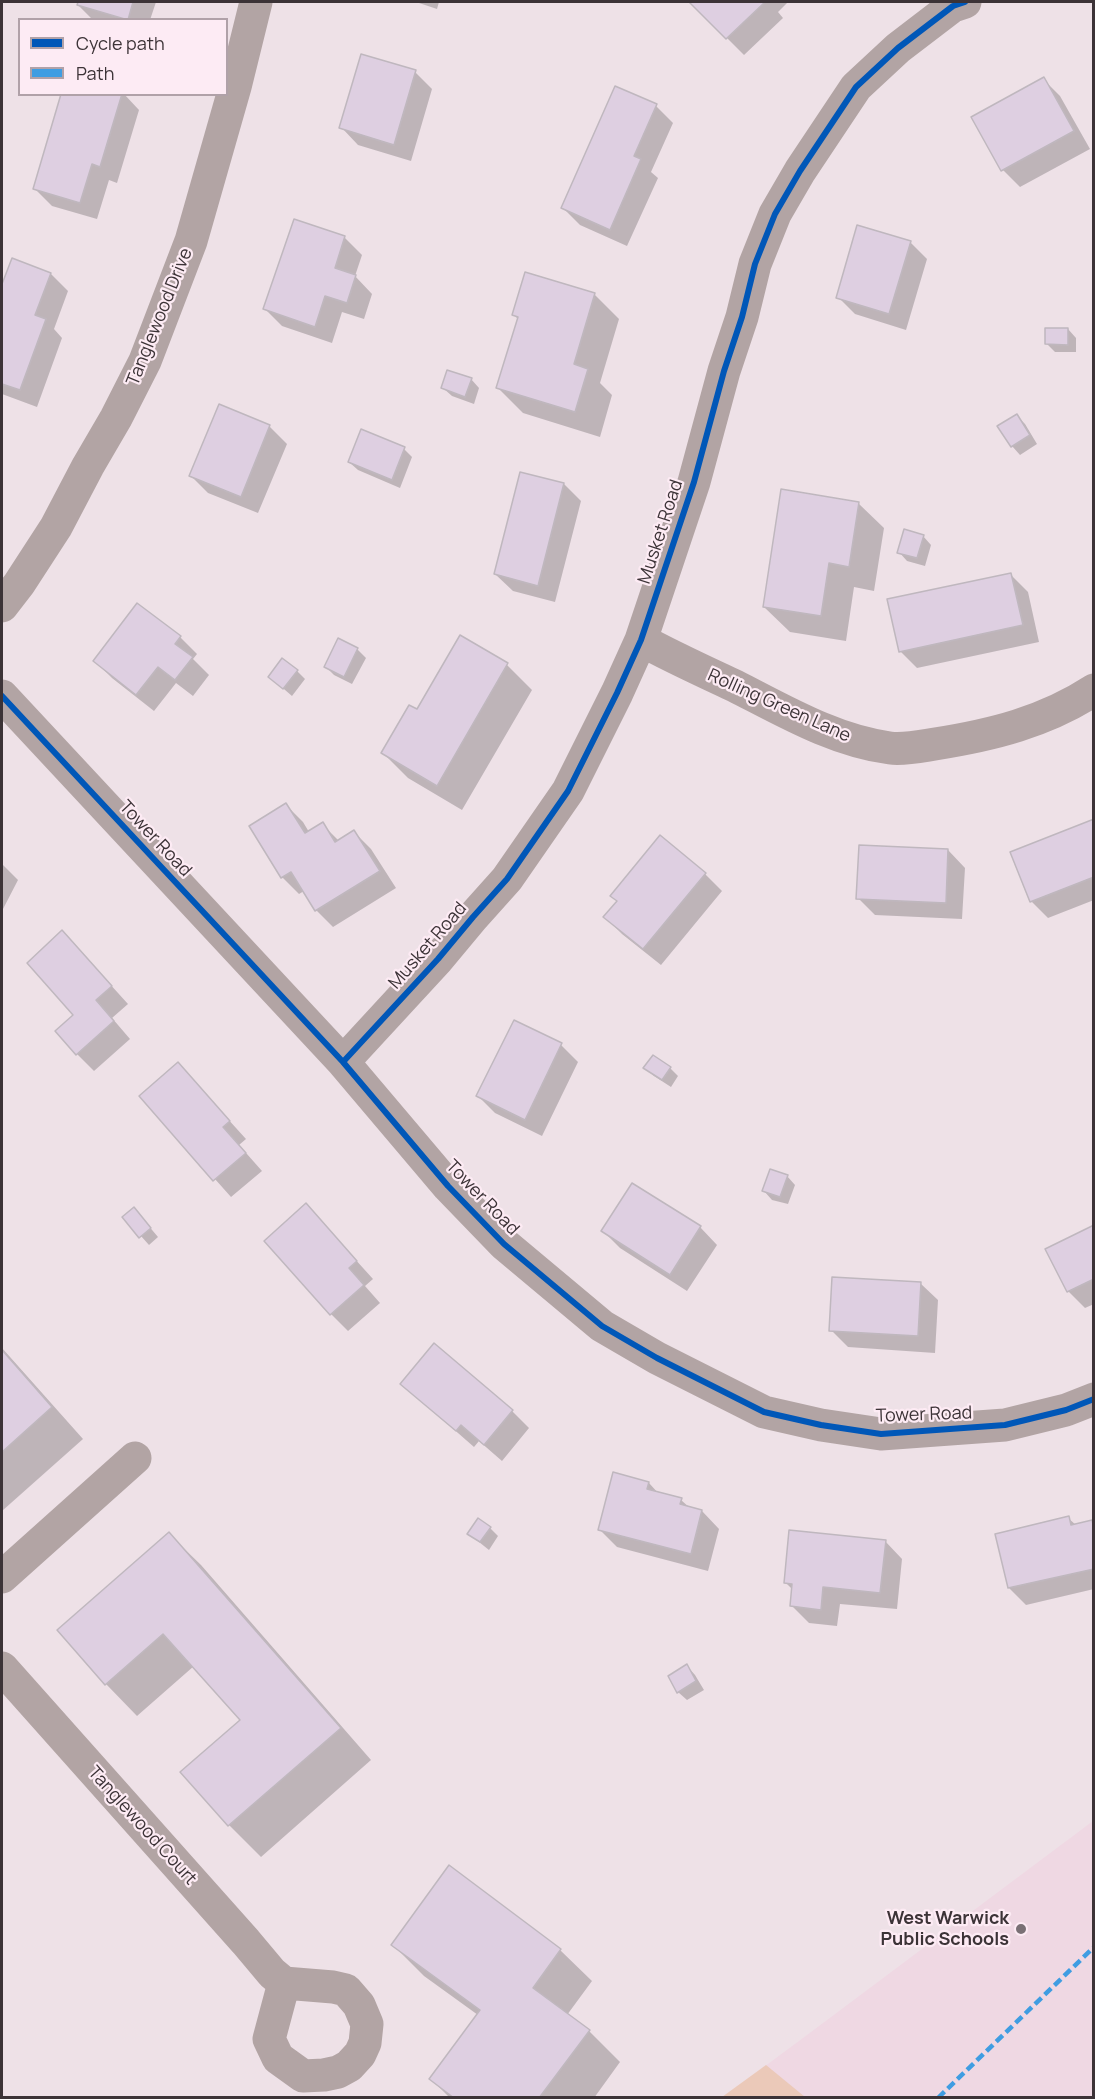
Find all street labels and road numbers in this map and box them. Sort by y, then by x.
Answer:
street label: Tanglewood Drive [123,245,197,389]
street label: Musket Road [634,477,688,587]
street label: Rolling Green Lane [704,665,854,747]
street label: Tower Road [114,796,196,882]
street label: Musket Road [384,898,472,994]
street label: Tower Road [441,1156,523,1240]
street label: Tower Road [875,1403,973,1427]
street label: Tanglewood Court [83,1762,201,1890]

